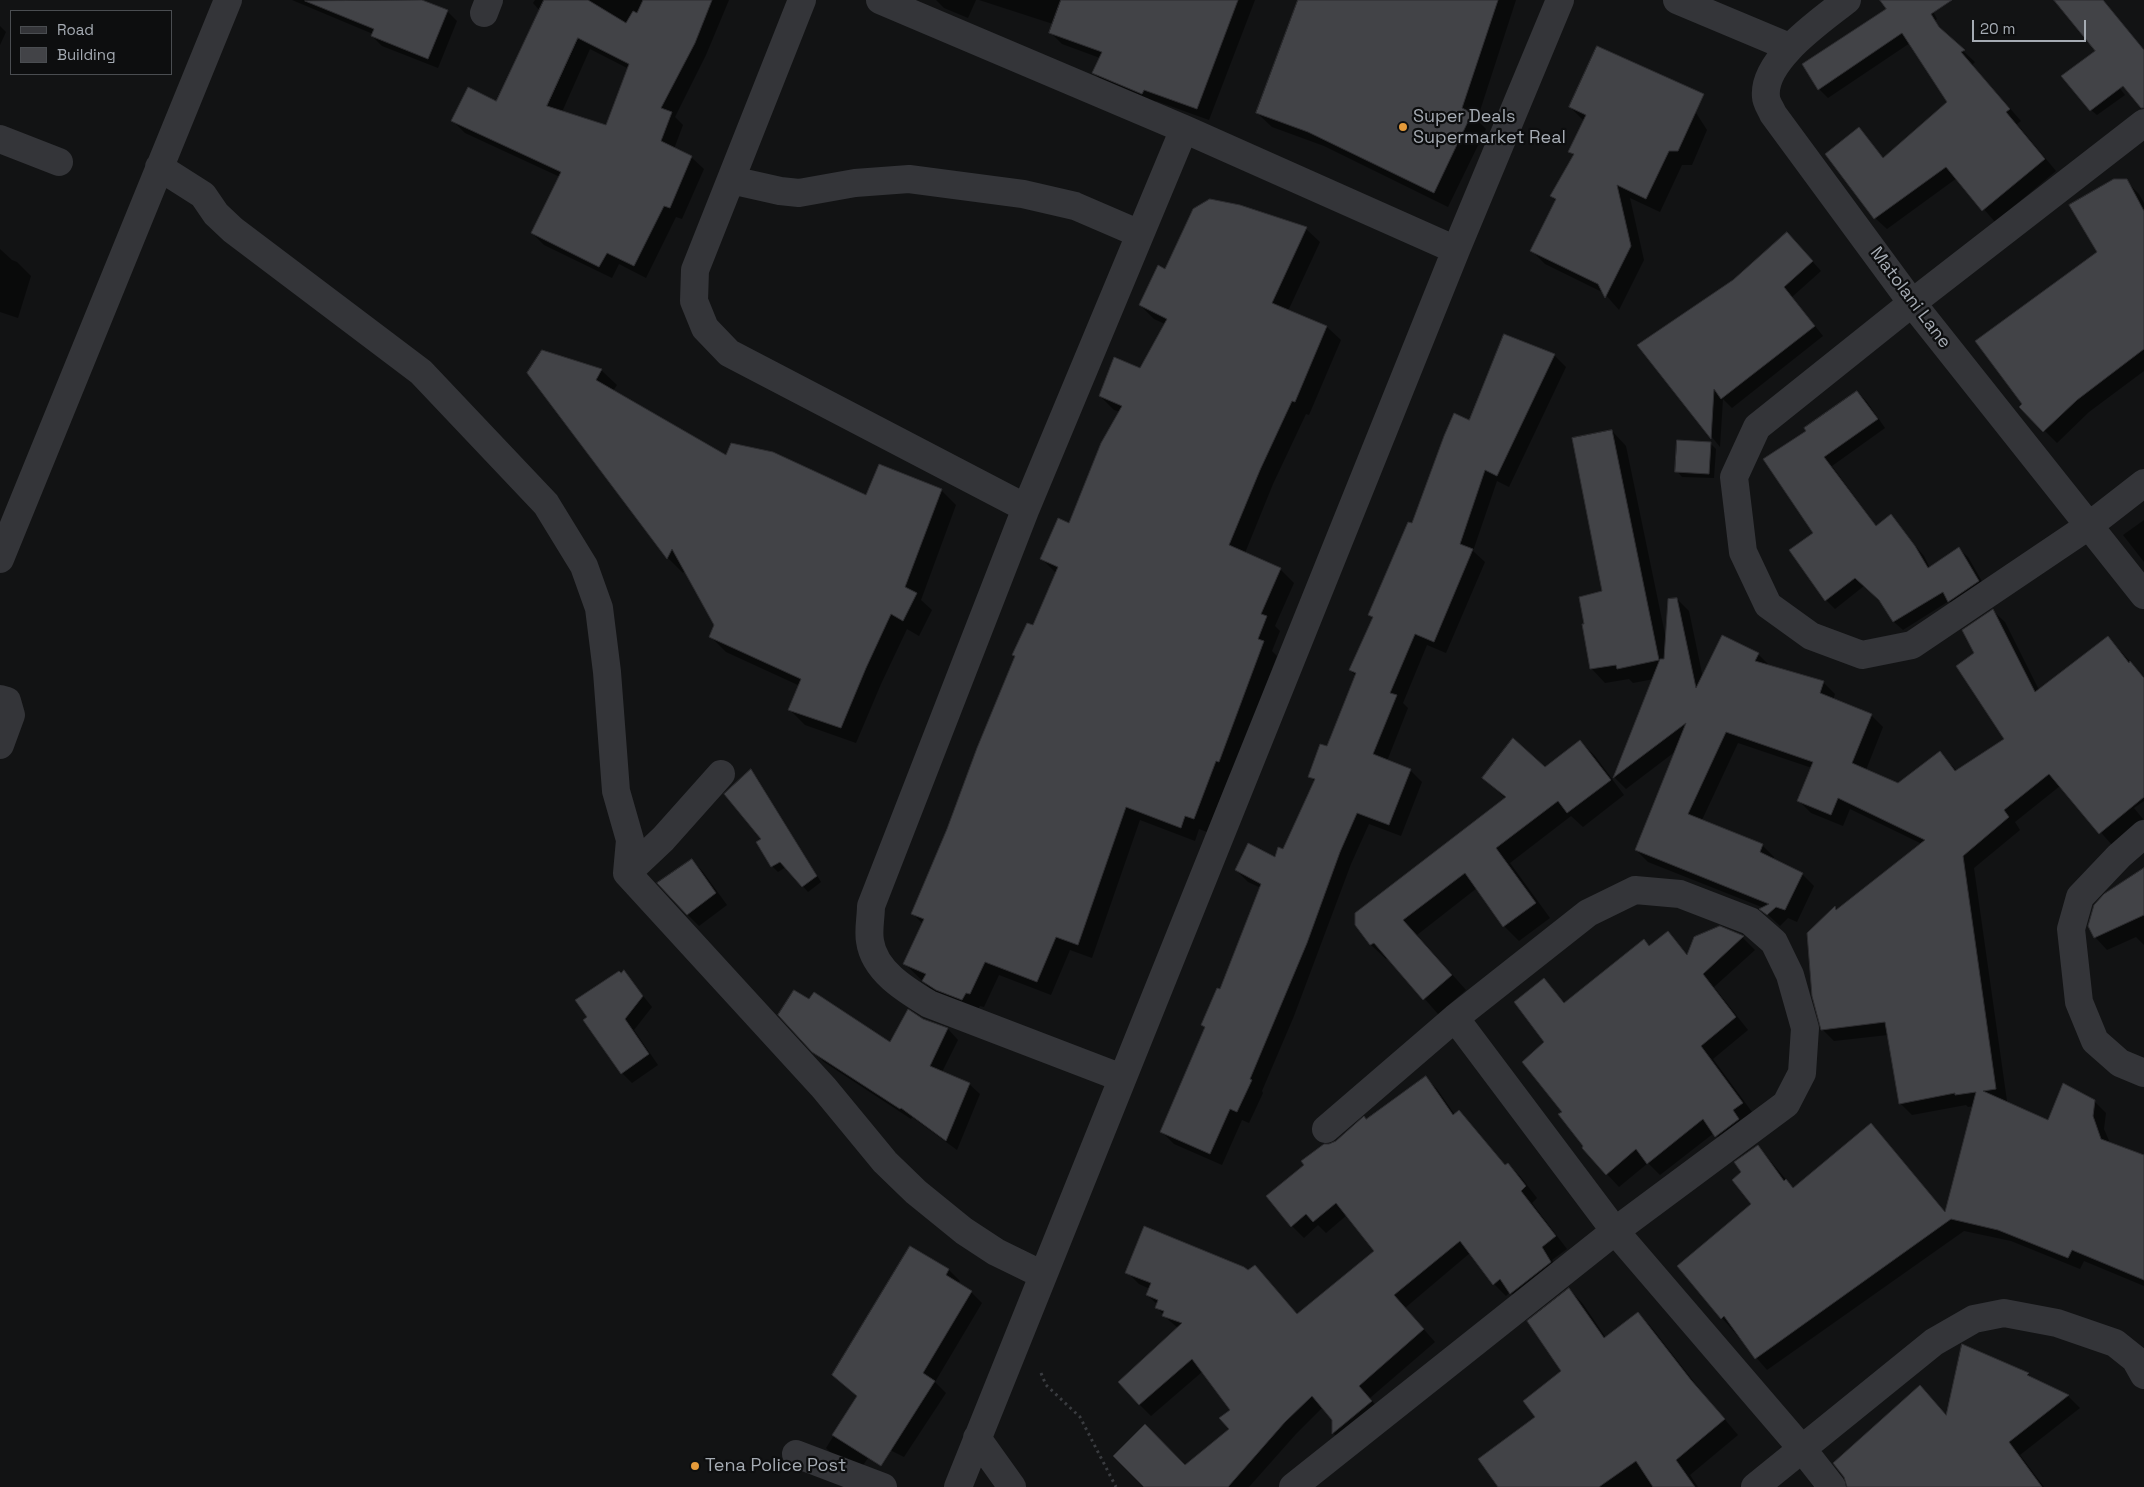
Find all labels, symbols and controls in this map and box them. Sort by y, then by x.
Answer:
legend [10,10,172,75]
scale bar [1974,10,2088,42]
text: 20 m [1980,19,2015,38]
text: Road [57,20,94,39]
text: Building [57,45,116,64]
place label: Super Deals Supermarket Real [1413,106,1566,148]
marker: Super Deals Supermarket Real [1397,121,1409,133]
street label: Matolani Lane [1865,243,1955,353]
place label: Tena Police Post [705,1455,846,1477]
marker: Tena Police Post [689,1460,701,1472]

